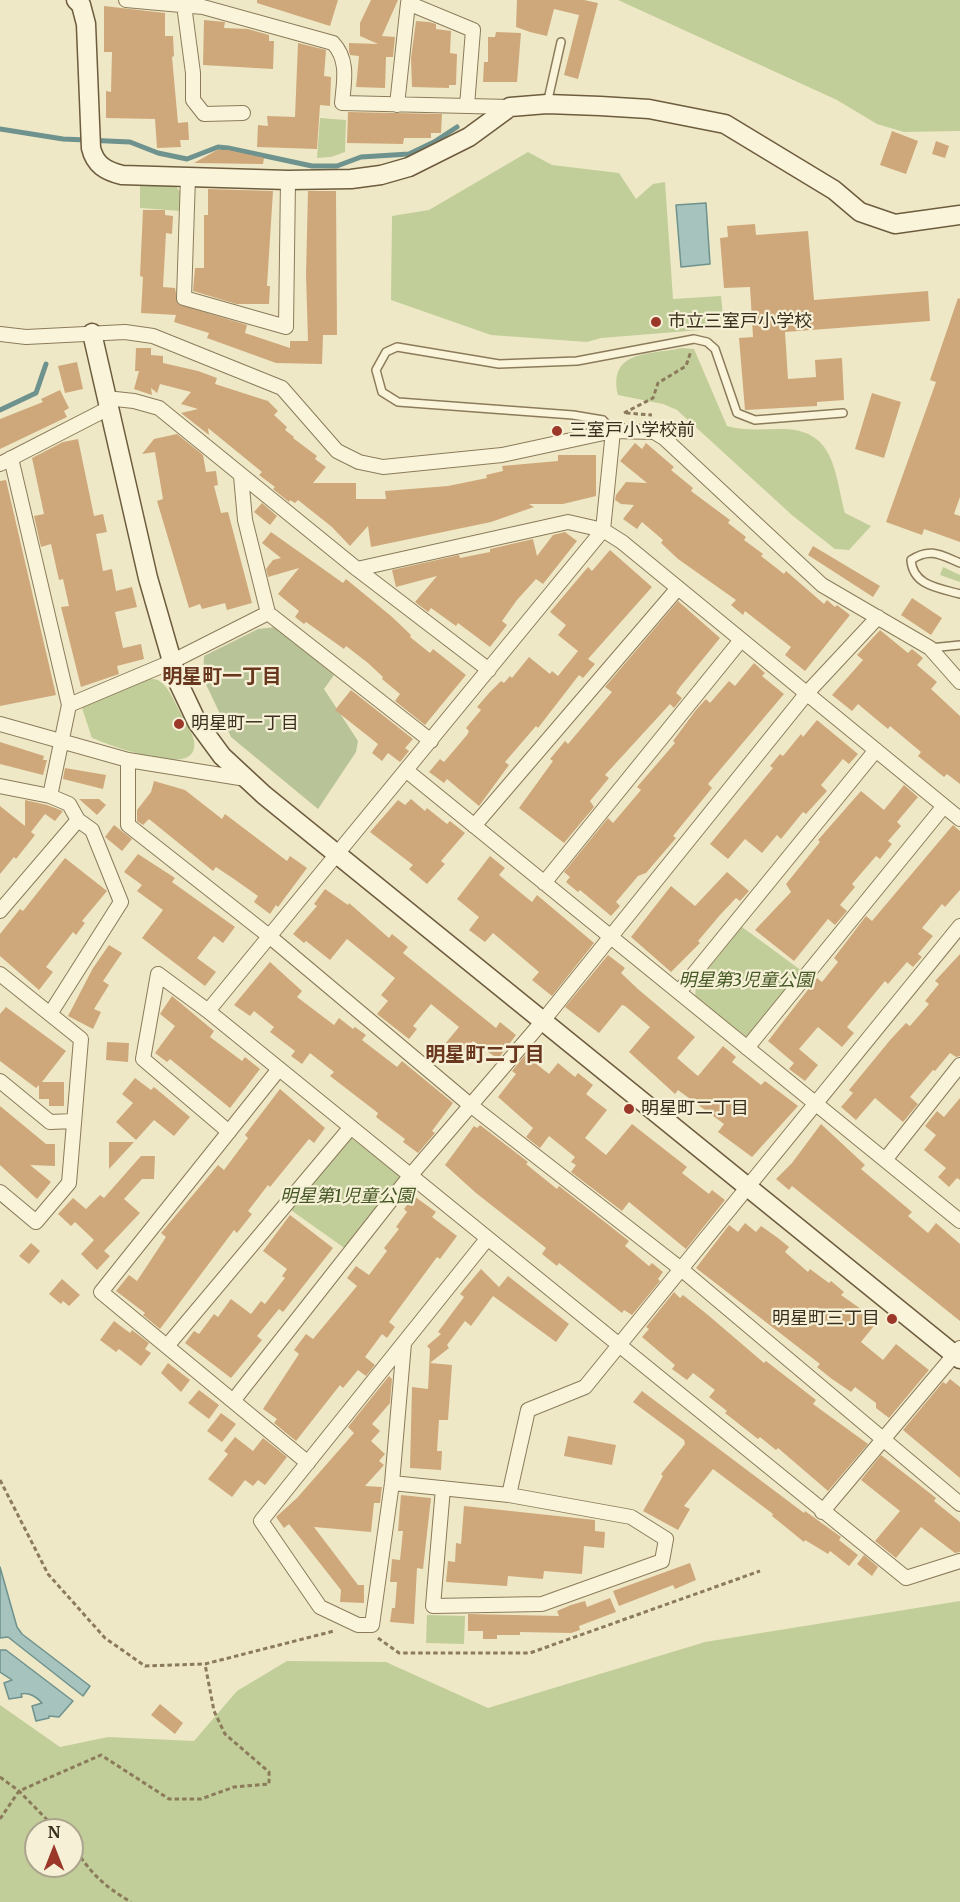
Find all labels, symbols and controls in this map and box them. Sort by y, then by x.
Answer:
place label: 市立三室戸小学校 [668,311,812,333]
marker: 市立三室戸小学校 [649,315,663,329]
place label: 三室戸小学校前 [569,420,695,442]
marker: 三室戸小学校前 [550,424,564,438]
district label: 明星町一丁目 [162,665,282,689]
place label: 明星町一丁目 [191,713,299,735]
marker: 明星町一丁目 [172,717,186,731]
park label: 明星第3児童公園 [678,970,814,992]
district label: 明星町二丁目 [425,1043,545,1067]
place label: 明星町二丁目 [641,1098,749,1120]
marker: 明星町二丁目 [622,1102,636,1116]
park label: 明星第1児童公園 [280,1186,414,1208]
place label: 明星町三丁目 [772,1308,880,1330]
marker: 明星町三丁目 [885,1312,899,1326]
north arrow [24,1818,84,1878]
text: N [48,1822,60,1842]

